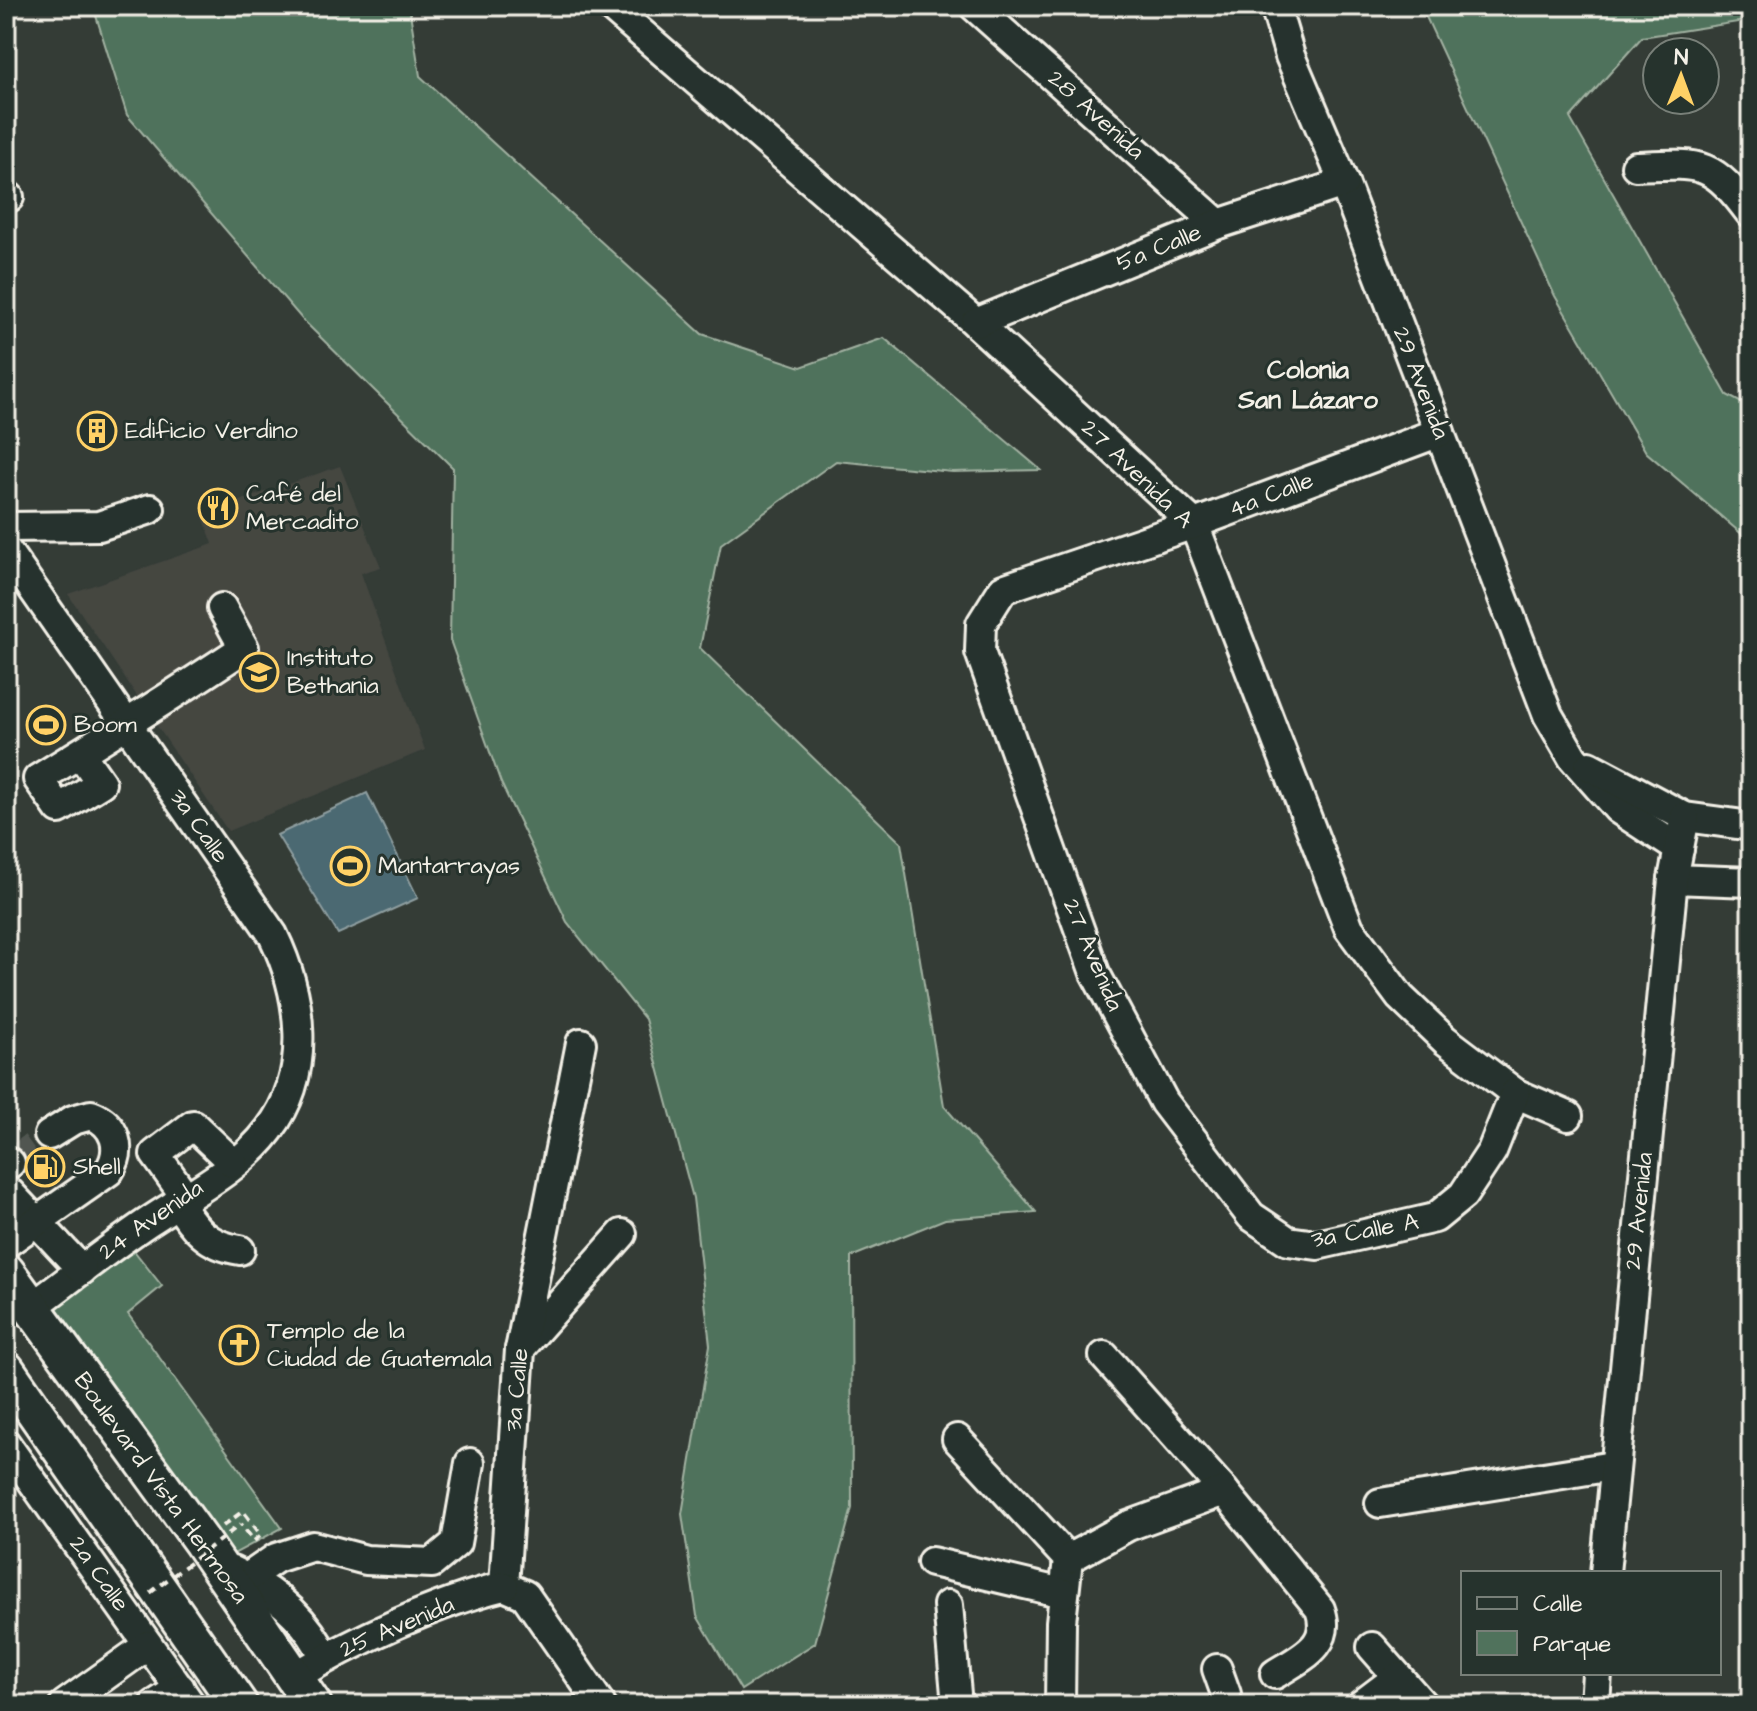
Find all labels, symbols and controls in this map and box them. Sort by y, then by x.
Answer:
north arrow [1641,36,1721,116]
text: N [1674,42,1689,73]
street label: 28 Avenida [1040,62,1152,168]
street label: 5a Calle [1112,216,1206,280]
street label: 29 Avenida [1384,322,1458,444]
district label: Colonia San Lázaro [1237,352,1378,418]
building icon: Edificio Verdino [76,410,118,452]
street label: 27 Avenida A [1073,412,1201,536]
place label: Edificio Verdino [125,414,298,448]
street label: 4a Calle [1224,463,1318,527]
place label: Café del Mercadito [246,477,359,539]
restaurant icon: Café del Mercadito [197,487,239,529]
place label: Instituto Bethania [287,641,379,703]
school or university icon: Instituto Bethania [238,651,280,693]
sports icon: Boom [25,704,67,746]
place label: Boom [74,708,137,742]
street label: 3a Calle [161,782,237,870]
sports icon: Mantarrayas [329,845,371,887]
place label: Mantarrayas [378,849,520,884]
street label: 27 Avenida [1054,894,1132,1016]
fuel station icon: Shell [24,1146,66,1188]
place label: Shell [73,1150,121,1184]
street label: 29 Avenida [1616,1151,1662,1271]
street label: 24 Avenida [92,1171,210,1269]
street label: 3a Calle A [1308,1205,1422,1257]
place label: Templo de la Ciudad de Guatemala [267,1314,492,1376]
church icon: Templo de la Ciudad de Guatemala [218,1324,260,1366]
street label: 3a Calle [496,1347,538,1433]
street label: Boulevard Vista Hermosa [65,1365,257,1611]
street label: 2a Calle [61,1529,137,1619]
legend [1461,1571,1721,1675]
text: Calle [1533,1587,1583,1621]
street label: 25 Avenida [335,1588,459,1666]
text: Parque [1533,1627,1611,1661]

